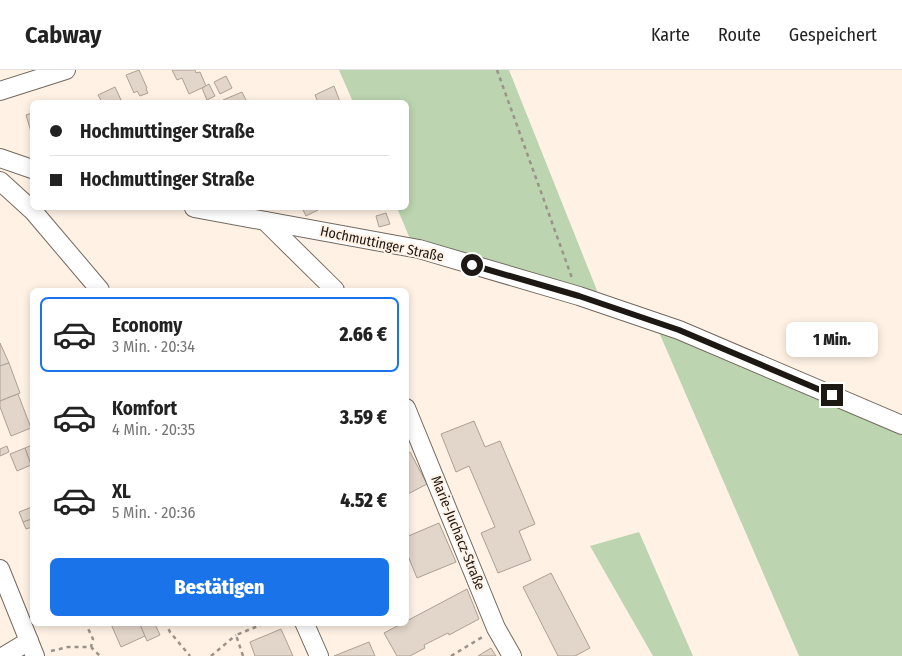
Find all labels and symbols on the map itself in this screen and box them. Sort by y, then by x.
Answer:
street label: Hochmuttinger Straße [319,223,445,265]
route start [461,254,483,276]
callout: 1 Min. [786,322,878,358]
route end [821,384,843,406]
street label: Marie-Juchacz-Straße [427,473,489,593]

